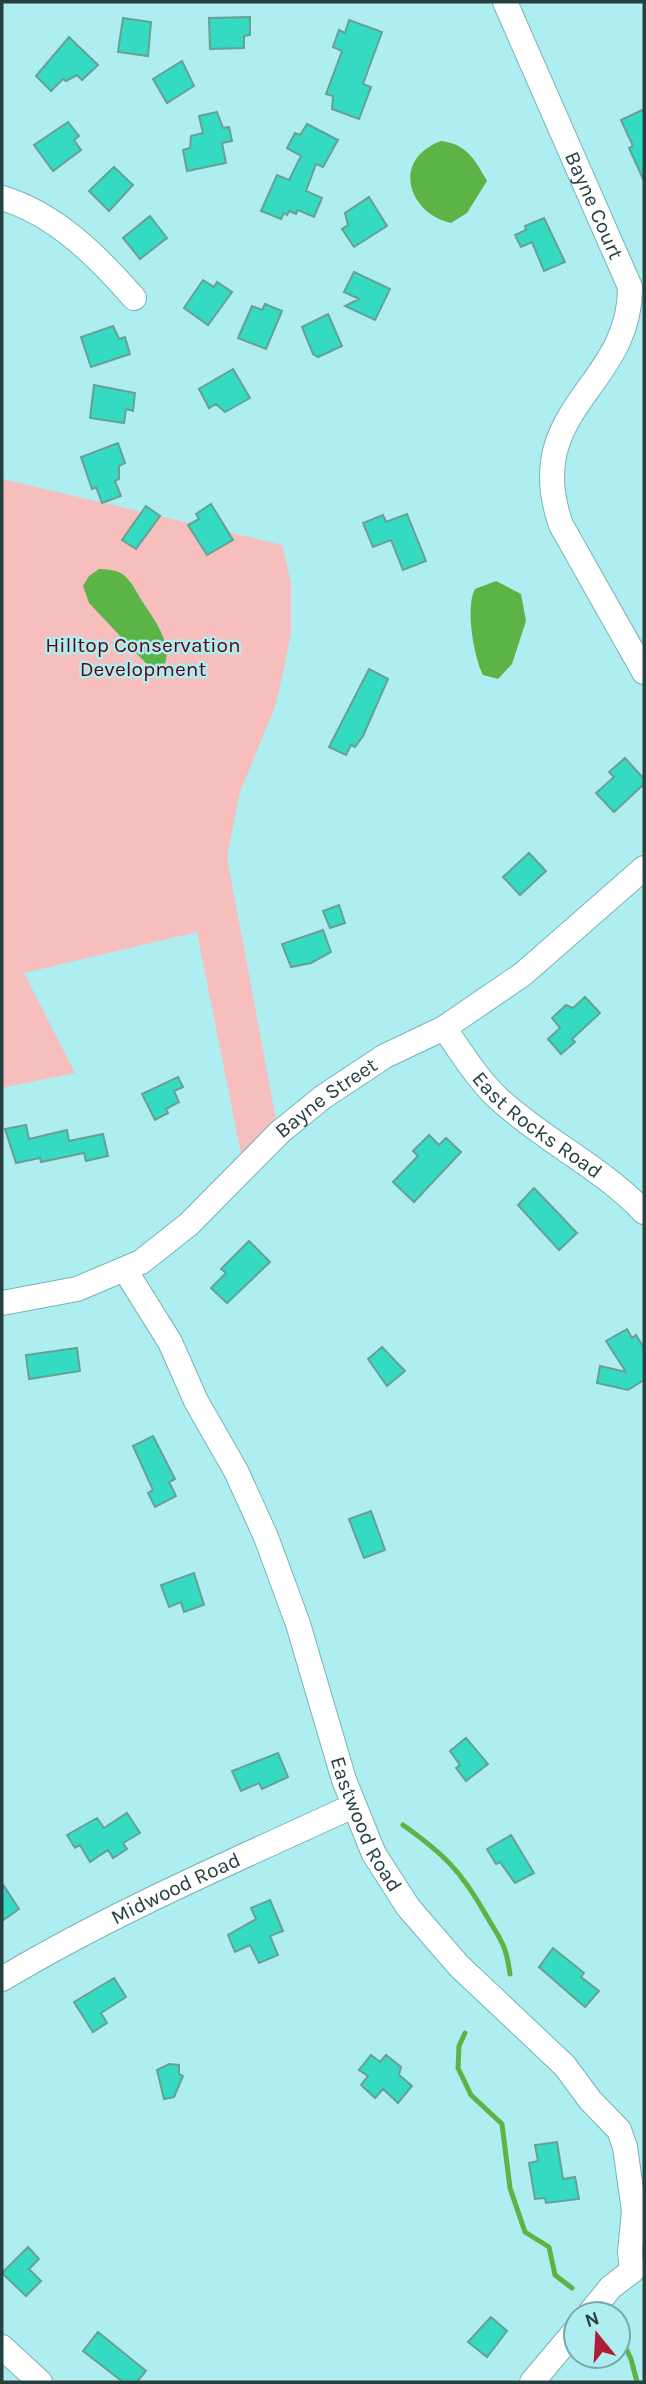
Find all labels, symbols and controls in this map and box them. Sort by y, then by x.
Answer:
street label: Bayne Court [560,148,628,263]
park label: Hilltop Conservation Development [45,633,241,681]
street label: Bayne Street [270,1052,382,1143]
street label: East Rocks Road [467,1067,607,1183]
street label: Eastwood Road [326,1754,407,1896]
street label: Midwood Road [107,1847,244,1929]
north arrow [562,2300,632,2370]
text: N [582,2307,602,2332]

